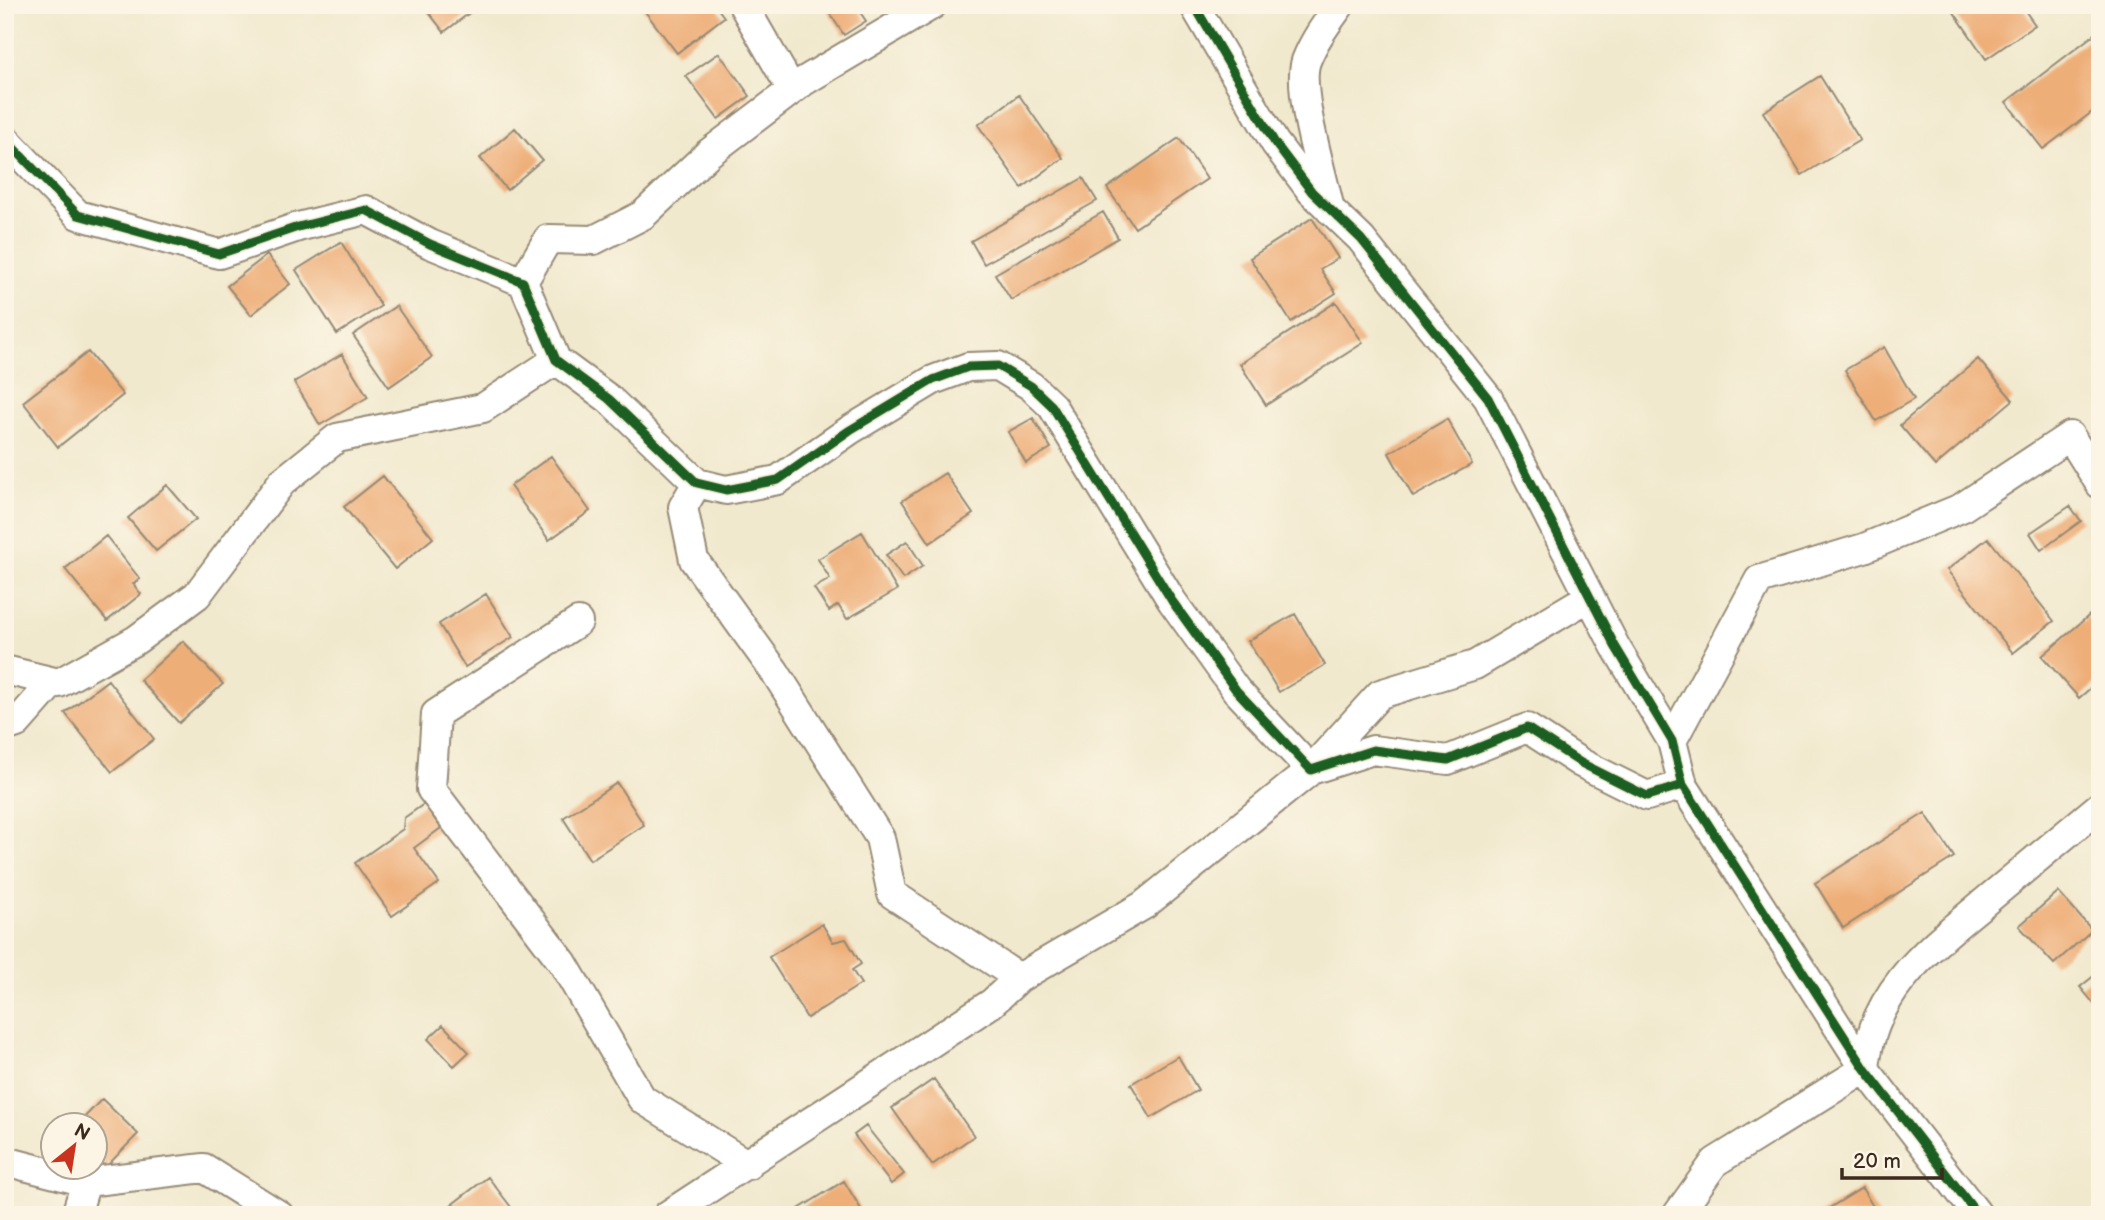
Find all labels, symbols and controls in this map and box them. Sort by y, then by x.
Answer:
north arrow [38,1112,108,1182]
text: N [70,1119,94,1146]
scale bar [1842,1136,1942,1180]
text: 20 m [1853,1149,1901,1174]

